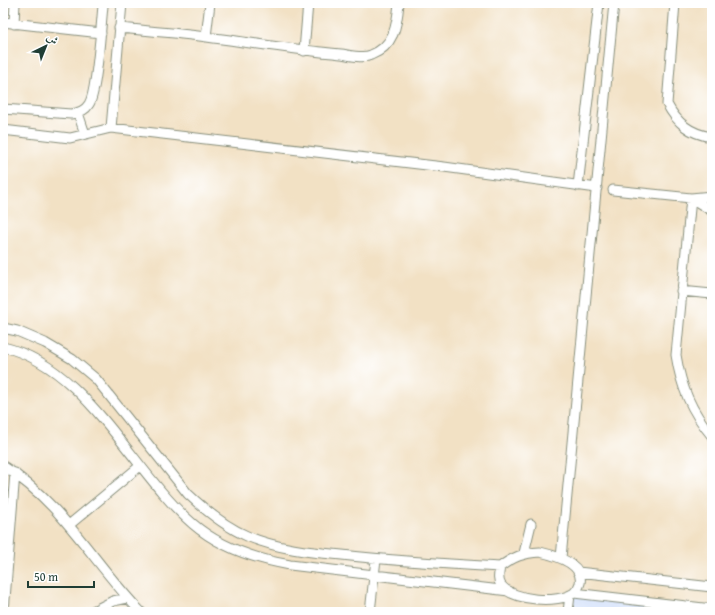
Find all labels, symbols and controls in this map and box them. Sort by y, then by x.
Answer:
north arrow [26,26,66,66]
text: ش [43,29,62,48]
scale bar [28,563,94,589]
text: 50 m [34,568,58,585]

